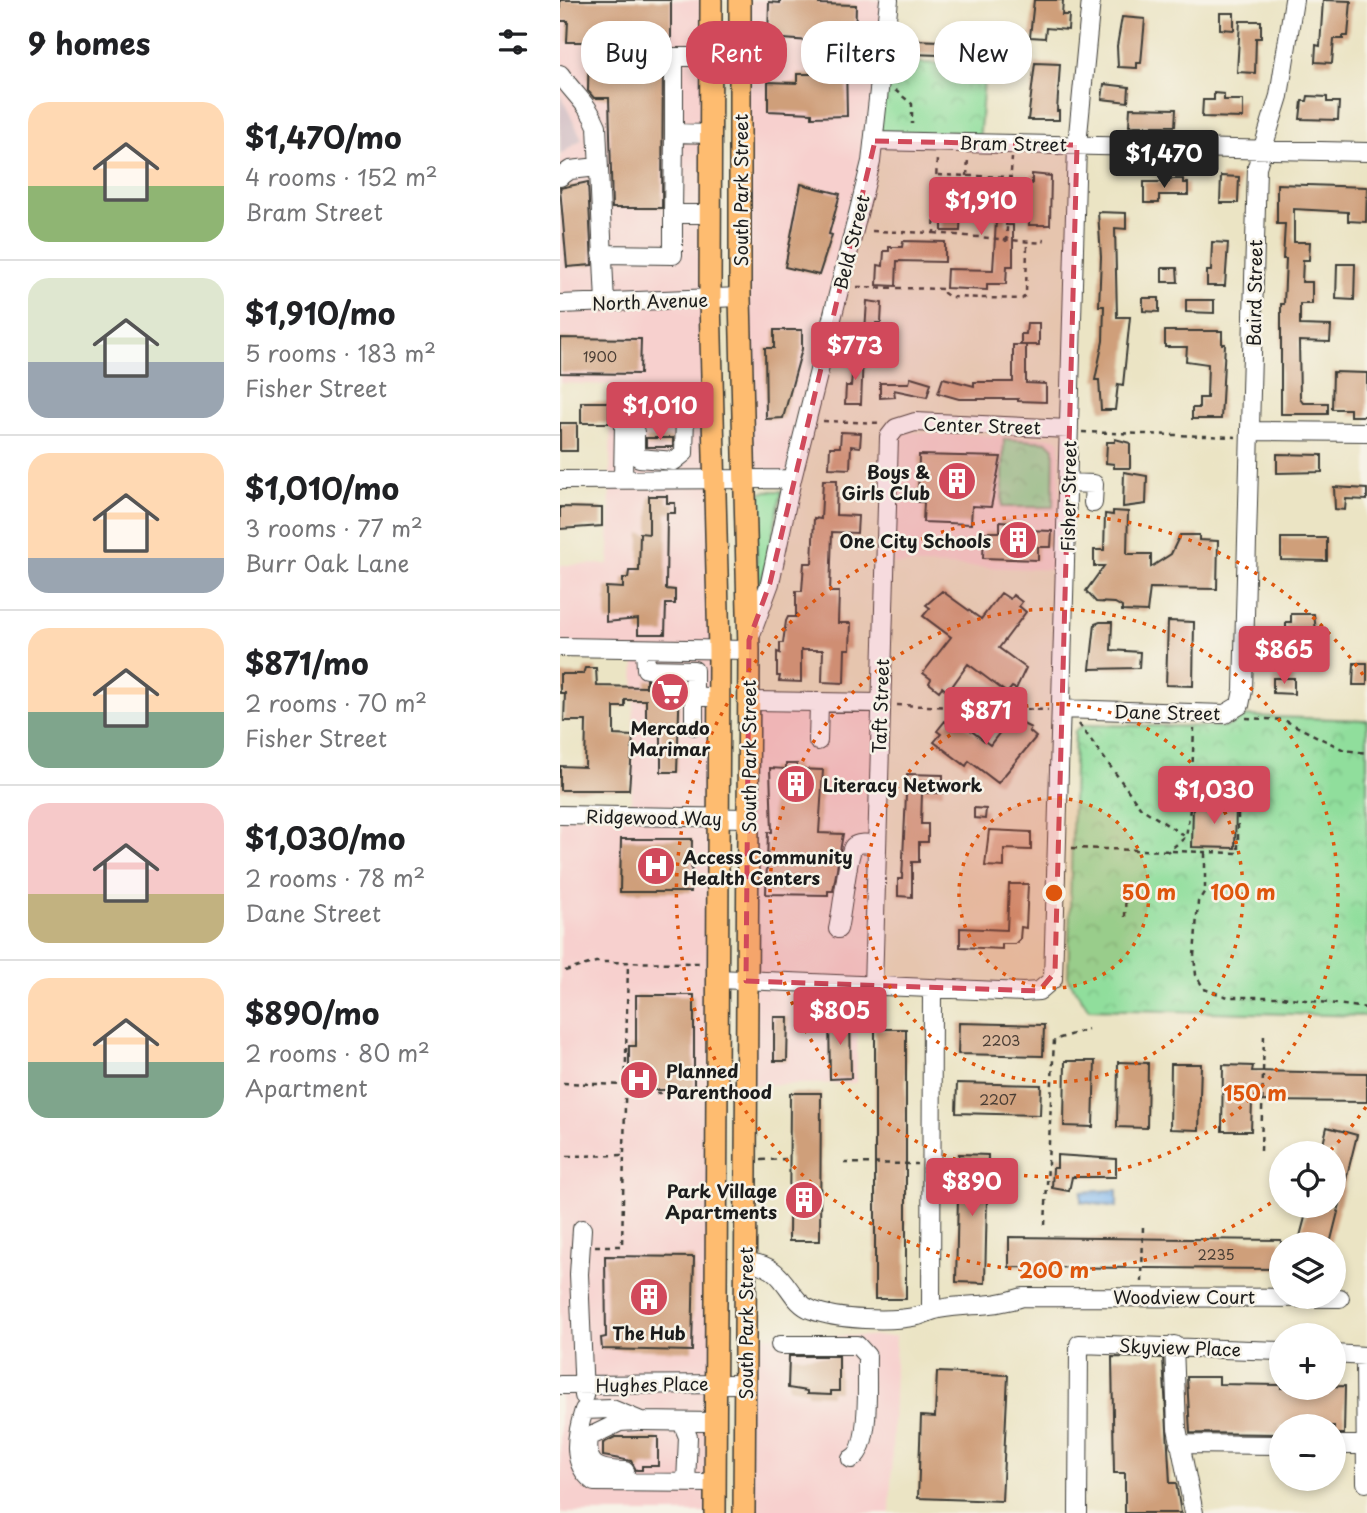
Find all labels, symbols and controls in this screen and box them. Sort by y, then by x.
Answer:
text: 9 homes [28,20,150,65]
chip: Buy [581,21,672,84]
chip: Rent [686,21,787,84]
chip: Filters [801,21,920,84]
chip: New [934,21,1032,84]
icon: filters [494,23,532,61]
text: $1,470/mo [245,114,402,159]
street label: South Park Street [727,114,754,266]
street label: Bram Street [959,129,1067,157]
icon: home [84,130,168,214]
pin: $1,470 [1107,130,1221,190]
text: $1,470 [1126,135,1202,170]
text: 4 rooms · 152 m² [245,159,438,194]
pin: $1,910 [924,177,1038,237]
text: $1,910 [945,182,1017,217]
street label: Beld Street [826,191,876,293]
text: Bram Street [245,194,383,229]
street label: Baird Street [1240,239,1268,347]
street label: North Avenue [591,285,709,317]
text: $1,910/mo [245,290,395,335]
icon: home [84,306,168,390]
pin: $773 [814,322,896,382]
text: $773 [827,327,883,362]
text: 5 rooms · 183 m² [245,335,436,370]
house number: 1900 [583,346,617,367]
text: Fisher Street [245,370,387,405]
pin: $1,010 [603,382,717,442]
text: $1,010 [622,387,698,422]
street label: Center Street [923,409,1041,441]
street label: Fisher Street [1054,440,1082,552]
place label: Boys & Girls Club [842,458,930,506]
building icon: Boys & Girls Club [936,460,978,502]
text: $1,010/mo [245,465,399,510]
icon: home [84,481,168,565]
text: 3 rooms · 77 m² [245,510,423,545]
building icon: One City Schools [997,519,1039,561]
place label: One City Schools [840,527,991,554]
text: Burr Oak Lane [245,545,409,580]
pin: $865 [1243,626,1325,686]
text: $865 [1255,631,1313,666]
text: $871/mo [245,640,369,685]
icon: home [84,656,168,740]
street label: Taft Street [865,658,895,754]
supermarket icon: Mercado Marimar [649,671,691,713]
street label: South Park Street [735,680,762,832]
text: 2 rooms · 70 m² [245,685,427,720]
pin: $871 [945,688,1027,747]
text: $871 [960,692,1012,727]
street label: Dane Street [1114,698,1220,726]
place label: Mercado Marimar [630,714,711,762]
text: Fisher Street [245,720,387,755]
building icon: Literacy Network [775,763,817,805]
pin: $1,030 [1157,766,1271,826]
place label: Literacy Network [823,771,983,798]
text: $1,030 [1174,771,1254,806]
street label: Ridgewood Way [586,802,722,832]
text: $1,030/mo [245,815,406,860]
icon: home [84,831,168,915]
place label: Access Community Health Centers [682,843,853,891]
hospital icon: Access Community Health Centers [635,845,677,887]
text: 2 rooms · 78 m² [245,860,425,895]
text: 50 m [1122,875,1176,907]
text: 100 m [1210,875,1276,907]
centre of rings [1042,881,1066,905]
text: Dane Street [245,895,381,930]
pin: $805 [799,988,881,1047]
text: $890/mo [245,990,379,1035]
text: $805 [810,992,870,1027]
icon: home [84,1006,168,1090]
house number: 2203 [982,1030,1020,1051]
text: 2 rooms · 80 m² [245,1035,430,1070]
place label: Planned Parenthood [666,1057,772,1105]
hospital icon: Planned Parenthood [618,1059,660,1101]
text: Apartment [245,1070,368,1105]
text: 150 m [1223,1076,1287,1108]
house number: 2207 [979,1089,1017,1110]
map controls [1269,1141,1346,1491]
button: locate [1269,1141,1346,1218]
pin: $890 [931,1158,1013,1218]
text: $890 [942,1163,1002,1198]
place label: Park Village Apartments [665,1177,777,1225]
building icon: Park Village Apartments [783,1179,825,1221]
button: layers [1269,1232,1346,1309]
house number: 2235 [1198,1244,1234,1265]
street label: South Park Street [732,1247,759,1399]
text: 200 m [1019,1253,1089,1285]
building icon: The Hub [628,1276,670,1318]
street label: Woodview Court [1113,1283,1255,1310]
place label: The Hub [612,1319,686,1346]
button: + [1269,1323,1346,1400]
street label: Skyview Place [1119,1331,1241,1363]
street label: Hughes Place [595,1370,709,1398]
button: − [1269,1414,1346,1491]

